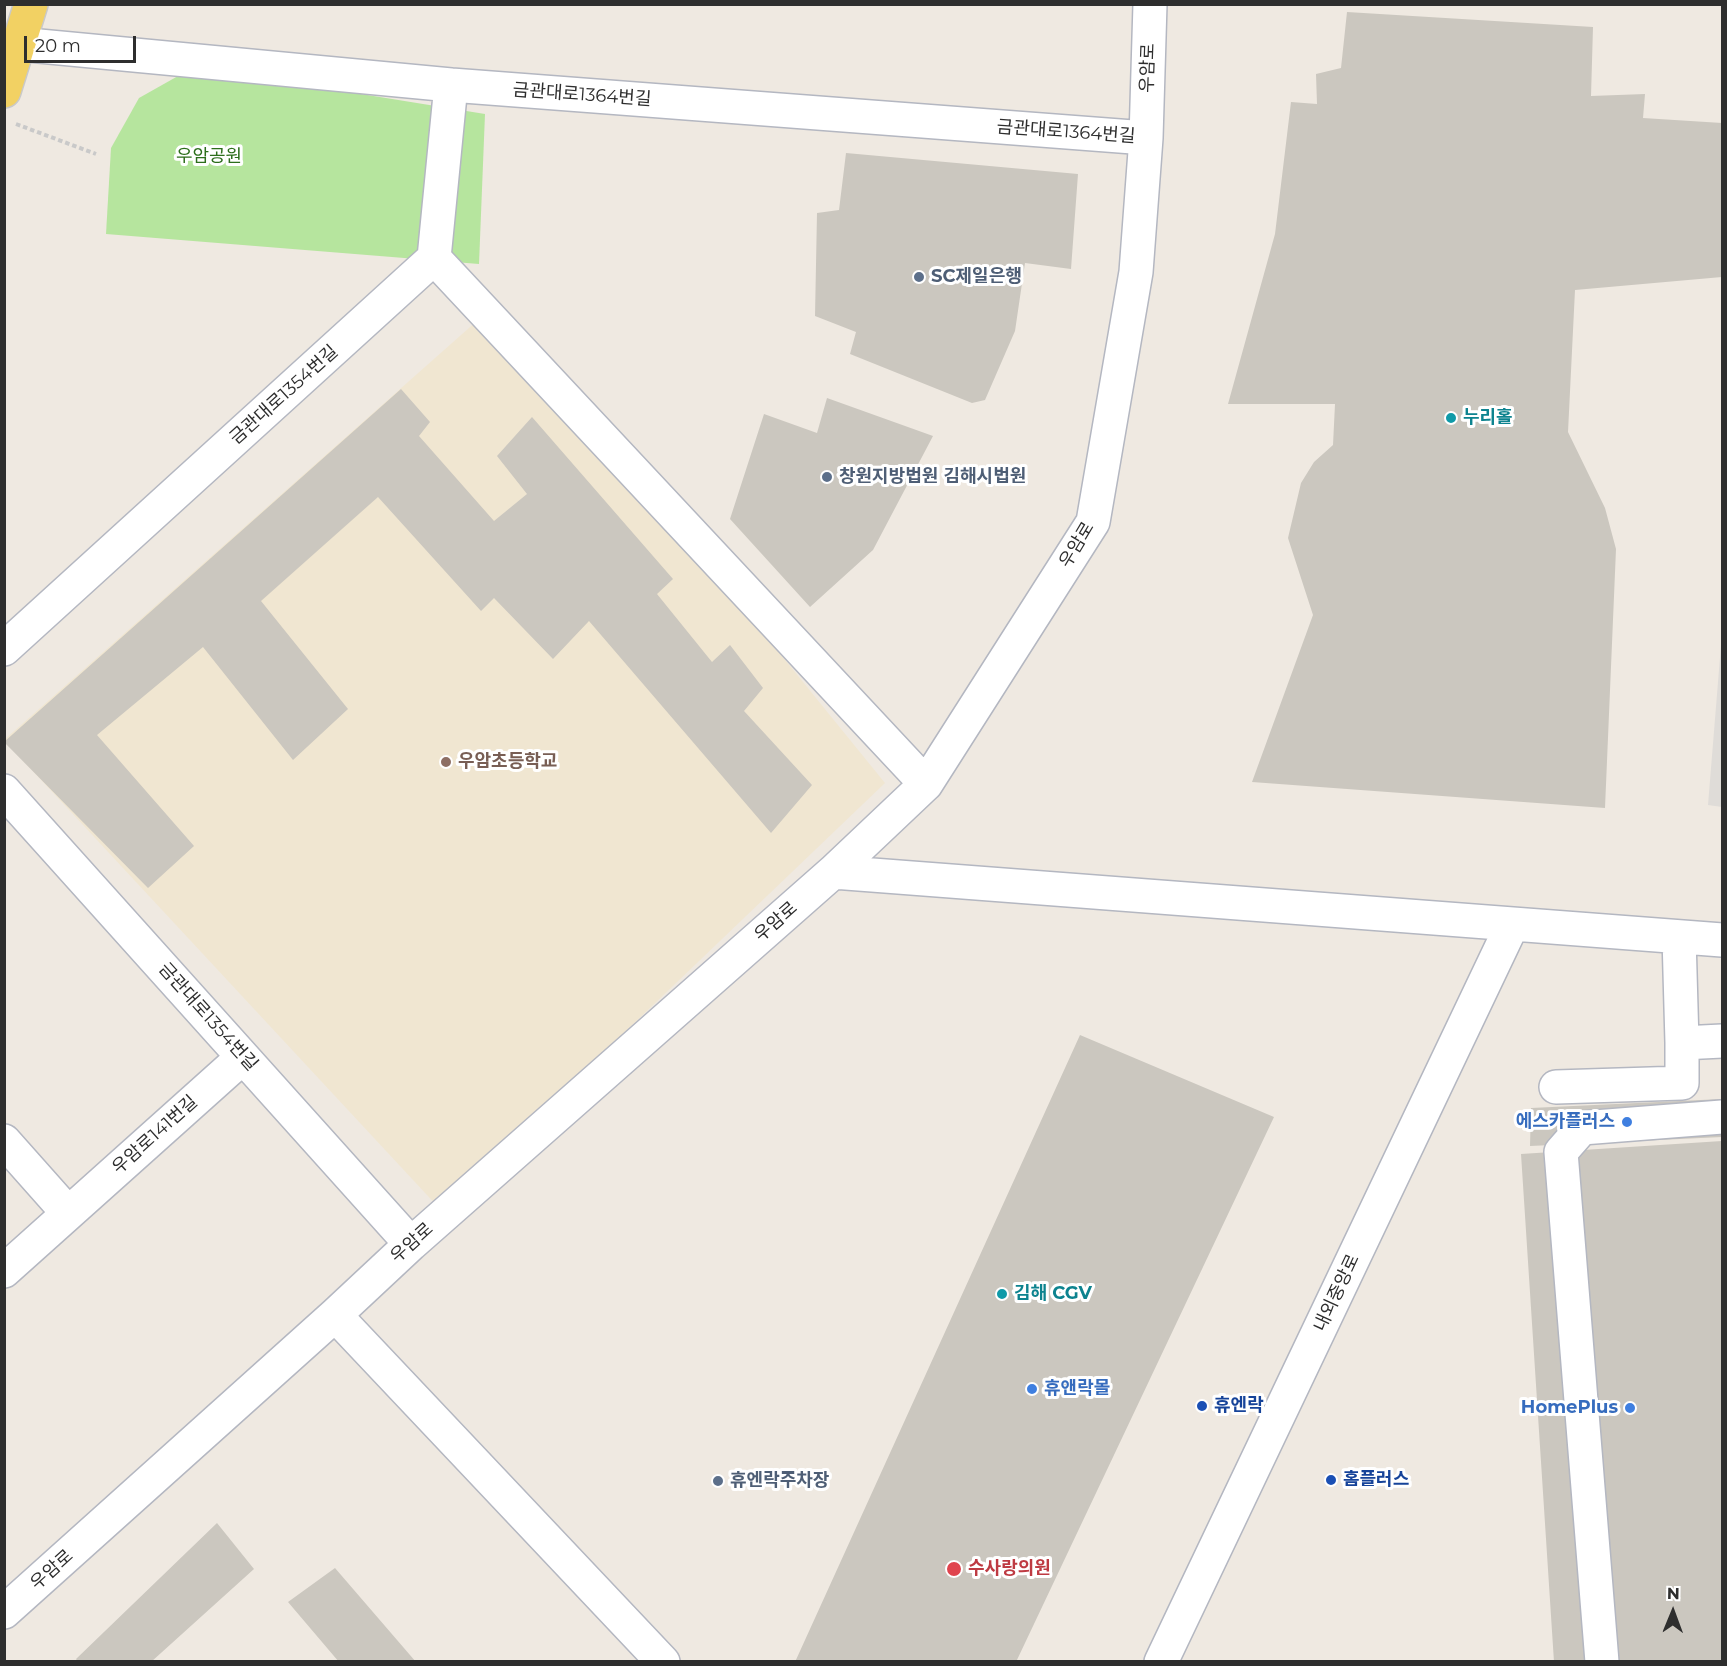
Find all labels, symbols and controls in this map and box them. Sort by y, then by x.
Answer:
scale bar [27,24,140,62]
text: 20 m [35,35,81,57]
street label: 우암로 [1136,43,1160,93]
street label: 금관대로1364번길 [512,79,652,111]
street label: 금관대로1364번길 [996,116,1136,148]
park label: 우암공원 [176,146,242,168]
place label: SC제일은행 [931,266,1022,288]
marker: SC제일은행 [912,270,926,284]
street label: 금관대로1354번길 [226,341,342,449]
place label: 누리홀 [1463,407,1513,429]
marker: 누리홀 [1444,411,1458,425]
place label: 창원지방법원 김해시법원 [839,466,1026,488]
marker: 창원지방법원 김해시법원 [820,470,834,484]
street label: 우암로 [1055,518,1099,572]
place label: 우암초등학교 [458,751,557,773]
marker: 우암초등학교 [439,755,453,769]
street label: 우암로 [750,898,802,946]
street label: 금관대로1354번길 [154,959,262,1075]
street label: 우암로141번길 [108,1091,202,1179]
place label: 에스카플러스 [1516,1111,1615,1133]
marker: 에스카플러스 [1620,1115,1634,1129]
street label: 우암로 [386,1218,438,1268]
street label: 내외중앙로 [1310,1251,1364,1335]
place label: 김해 CGV [1014,1283,1092,1305]
marker: 김해 CGV [995,1287,1009,1301]
place label: 휴앤락몰 [1044,1378,1110,1400]
marker: 휴앤락몰 [1025,1382,1039,1396]
place label: 휴엔락 [1214,1395,1264,1417]
place label: HomePlus [1521,1397,1618,1419]
marker: 휴엔락 [1195,1399,1209,1413]
marker: HomePlus [1623,1401,1637,1415]
place label: 홈플러스 [1343,1469,1409,1491]
place label: 휴엔락주차장 [730,1470,829,1492]
marker: 홈플러스 [1324,1473,1338,1487]
marker: 휴엔락주차장 [711,1474,725,1488]
street label: 우암로 [26,1545,78,1595]
place label: 수사랑의원 [968,1558,1051,1580]
marker: 수사랑의원 [945,1560,963,1578]
north arrow [1643,1582,1703,1642]
text: N [1667,1584,1680,1603]

